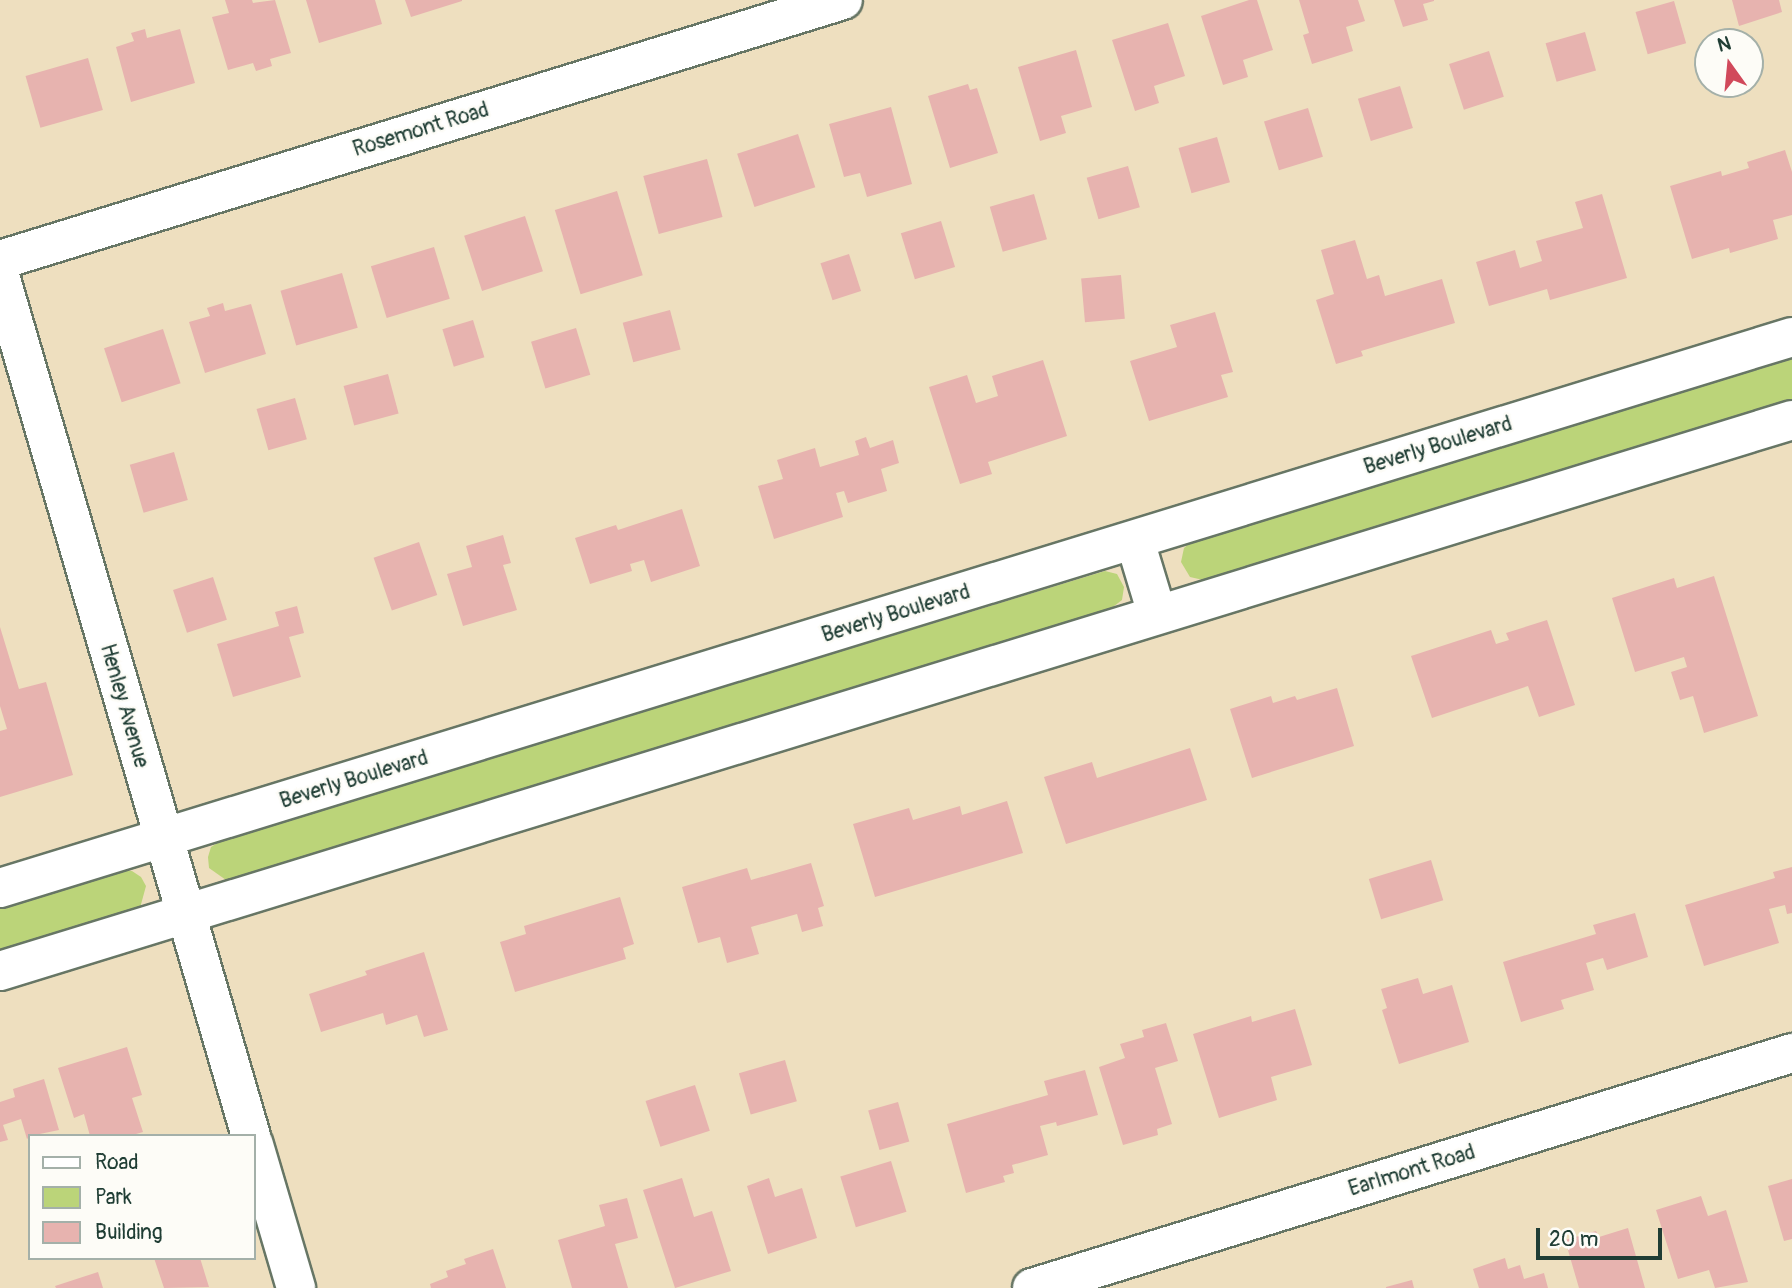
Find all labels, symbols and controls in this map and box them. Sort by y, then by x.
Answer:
north arrow [1694,28,1764,98]
text: N [1715,31,1733,58]
street label: Rosemont Road [350,97,492,163]
street label: Beverly Boulevard [1361,411,1515,481]
street label: Beverly Boulevard [819,579,973,649]
street label: Henley Avenue [94,641,154,771]
street label: Beverly Boulevard [277,745,431,815]
legend [28,1134,256,1260]
street label: Earlmont Road [1346,1140,1478,1202]
text: Road [95,1149,139,1176]
text: Park [95,1184,132,1211]
scale bar [1540,1214,1666,1258]
text: Building [95,1219,162,1246]
text: 20 m [1549,1226,1598,1253]

